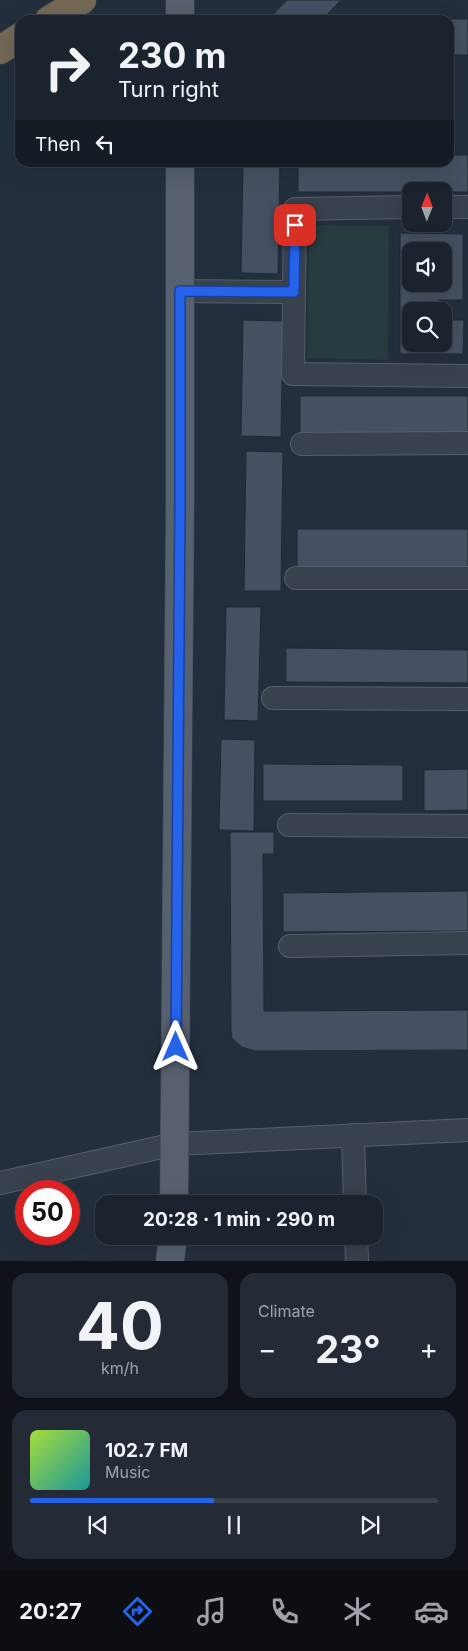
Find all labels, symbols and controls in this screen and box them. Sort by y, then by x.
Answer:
text: 230 m [118,34,226,76]
icon: right [35,35,100,100]
text: Turn right [118,76,219,102]
icon: left [91,130,119,158]
text: Then [35,133,81,156]
north arrow [402,182,452,232]
map controls [402,182,452,352]
pin [274,204,316,246]
icon: arrive [281,211,309,239]
button: sound [402,242,452,292]
button: search [402,302,452,352]
position arrow [149,1020,201,1072]
speed limit sign: 50 [15,1180,80,1245]
text: 20:28 · 1 min · 290 m [143,1208,335,1231]
text: 40 [76,1286,164,1365]
text: Climate [258,1301,315,1321]
text: 23° [315,1326,381,1372]
text: − [258,1332,277,1366]
text: + [419,1332,438,1366]
text: km/h [101,1358,139,1378]
text: 102.7 FM [105,1439,188,1462]
text: Music [105,1462,150,1482]
icon: previous [84,1511,112,1539]
icon: pause [220,1511,248,1539]
icon: next [356,1511,384,1539]
icon: directions [120,1594,155,1629]
icon: music [194,1594,229,1629]
icon: phone [267,1594,302,1629]
icon: climate [340,1594,375,1629]
icon: car [414,1594,449,1629]
text: 20:27 [19,1598,82,1624]

